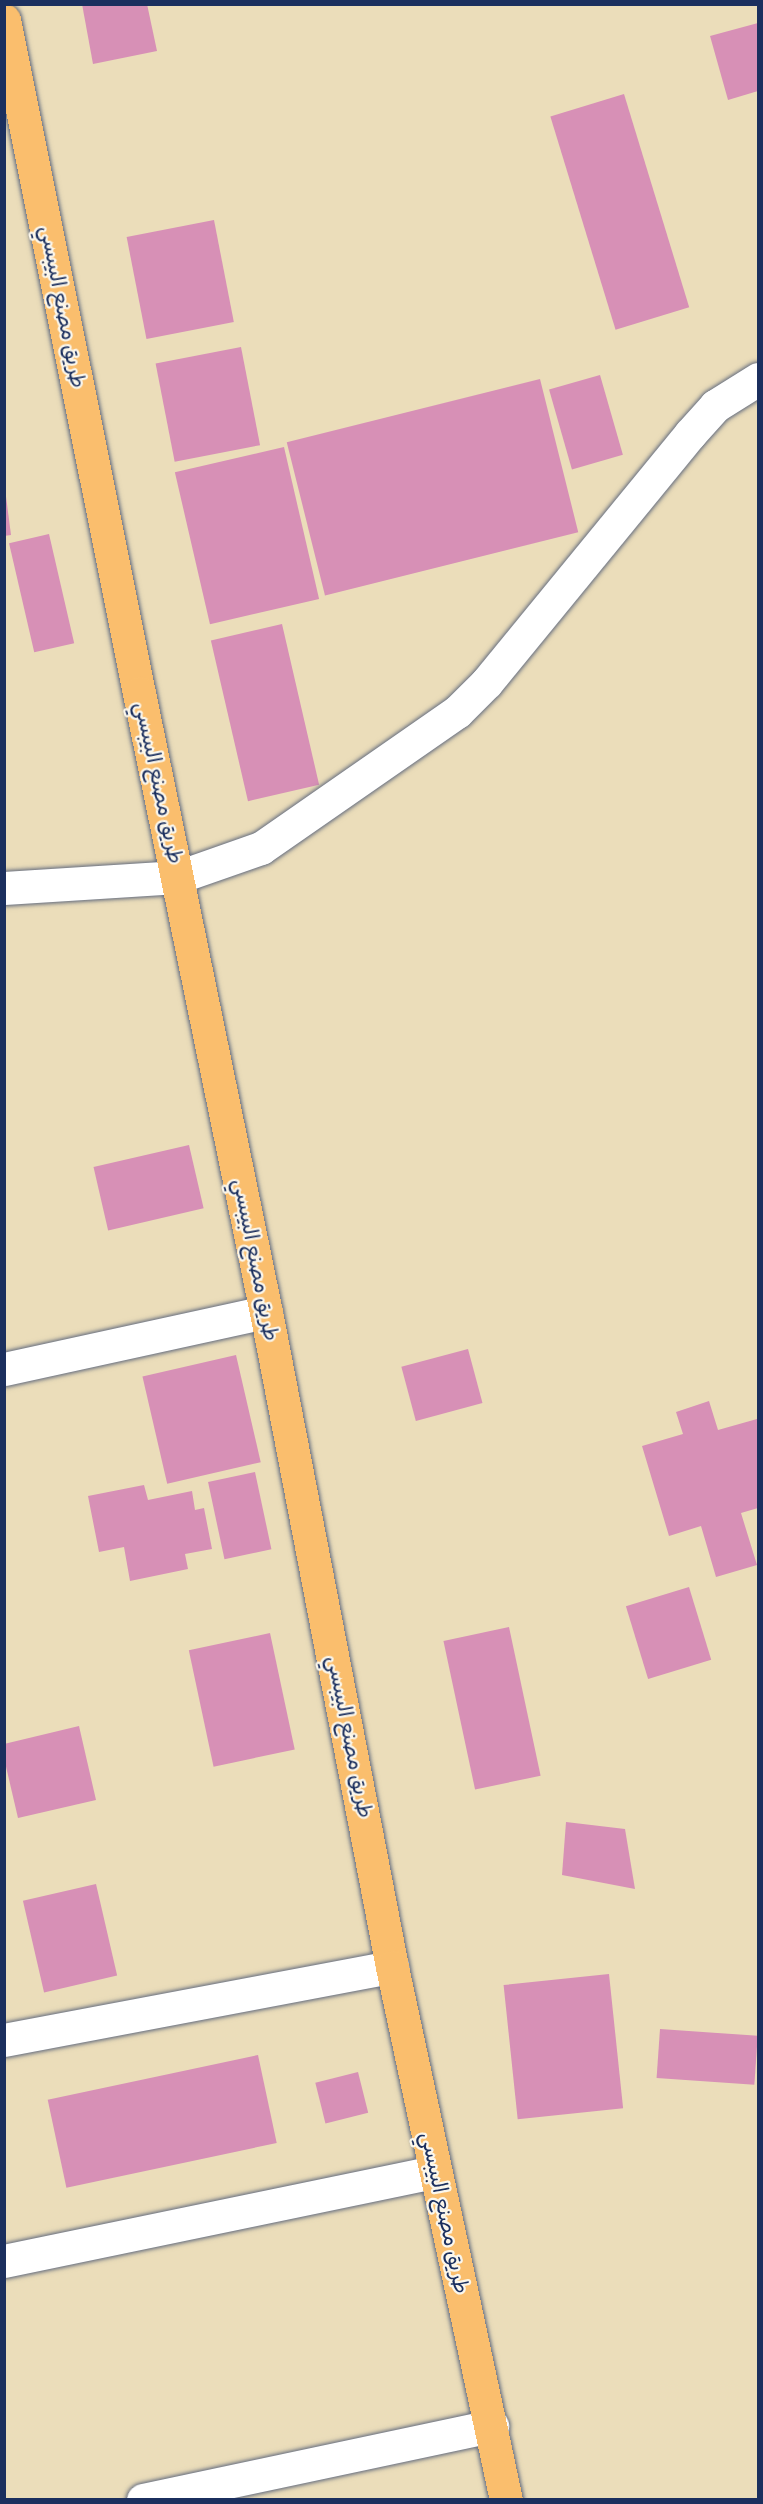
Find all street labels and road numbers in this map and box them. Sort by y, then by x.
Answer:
street label: طريق مصنع البيبسي [34,224,90,390]
street label: طريق مصنع البيبسي [129,700,187,866]
street label: طريق مصنع البيبسي [227,1177,283,1343]
street label: طريق مصنع البيبسي [321,1654,377,1820]
street label: طريق مصنع البيبسي [415,2130,473,2296]

